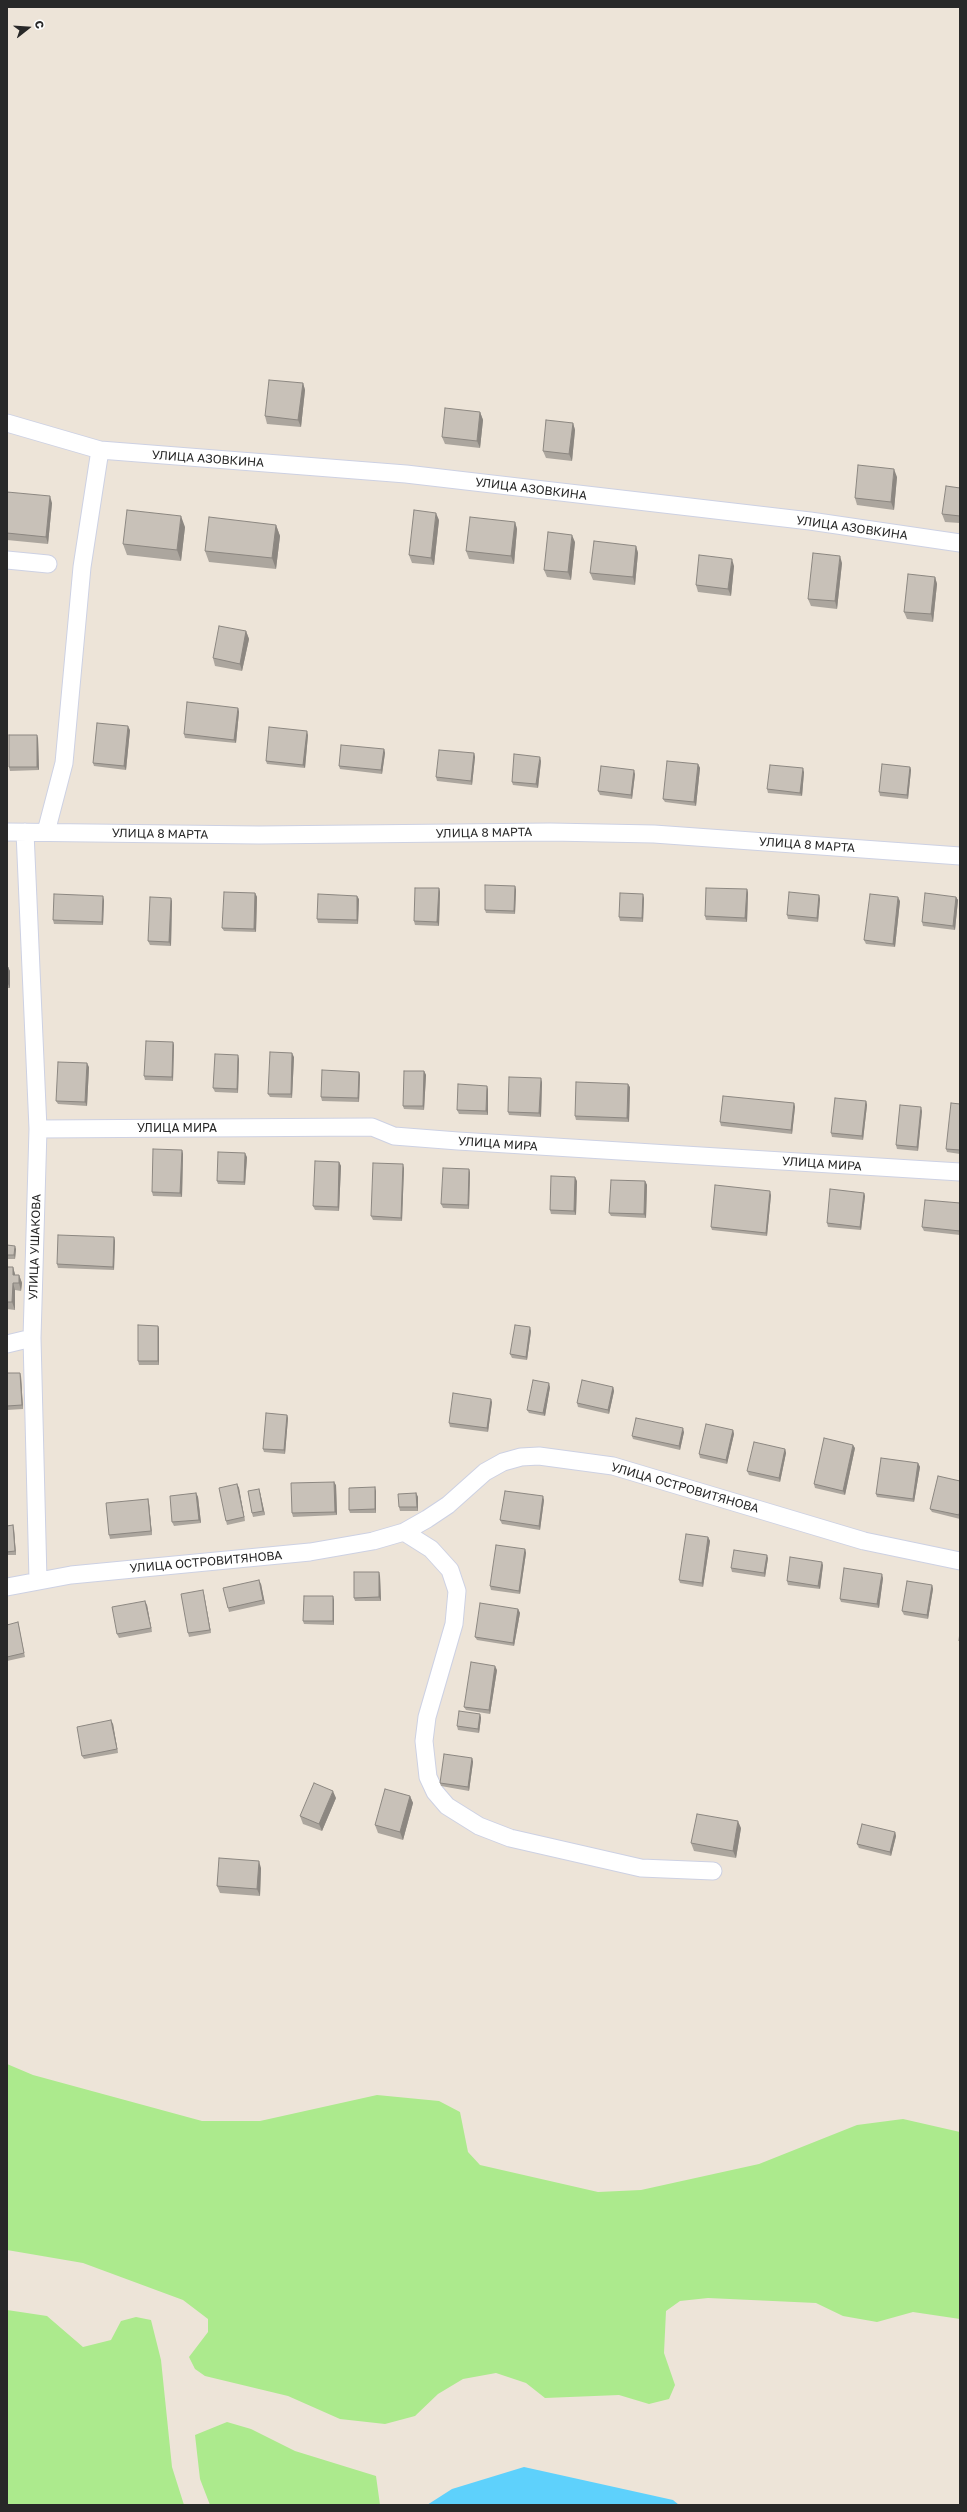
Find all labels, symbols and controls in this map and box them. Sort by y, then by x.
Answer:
north arrow [8,8,48,48]
text: С [33,19,47,30]
street label: УЛИЦА АЗОВКИНА [151,448,265,470]
street label: УЛИЦА АЗОВКИНА [474,475,588,503]
street label: УЛИЦА АЗОВКИНА [795,513,909,543]
street label: УЛИЦА 8 МАРТА [436,825,532,841]
street label: УЛИЦА 8 МАРТА [112,826,208,842]
street label: УЛИЦА 8 МАРТА [758,834,856,856]
street label: УЛИЦА МИРА [137,1121,217,1135]
street label: УЛИЦА МИРА [458,1134,538,1154]
street label: УЛИЦА МИРА [782,1154,862,1174]
street label: УЛИЦА УШАКОВА [26,1194,44,1300]
street label: УЛИЦА ОСТРОВИТЯНОВА [609,1460,761,1516]
street label: УЛИЦА ОСТРОВИТЯНОВА [129,1548,283,1576]

